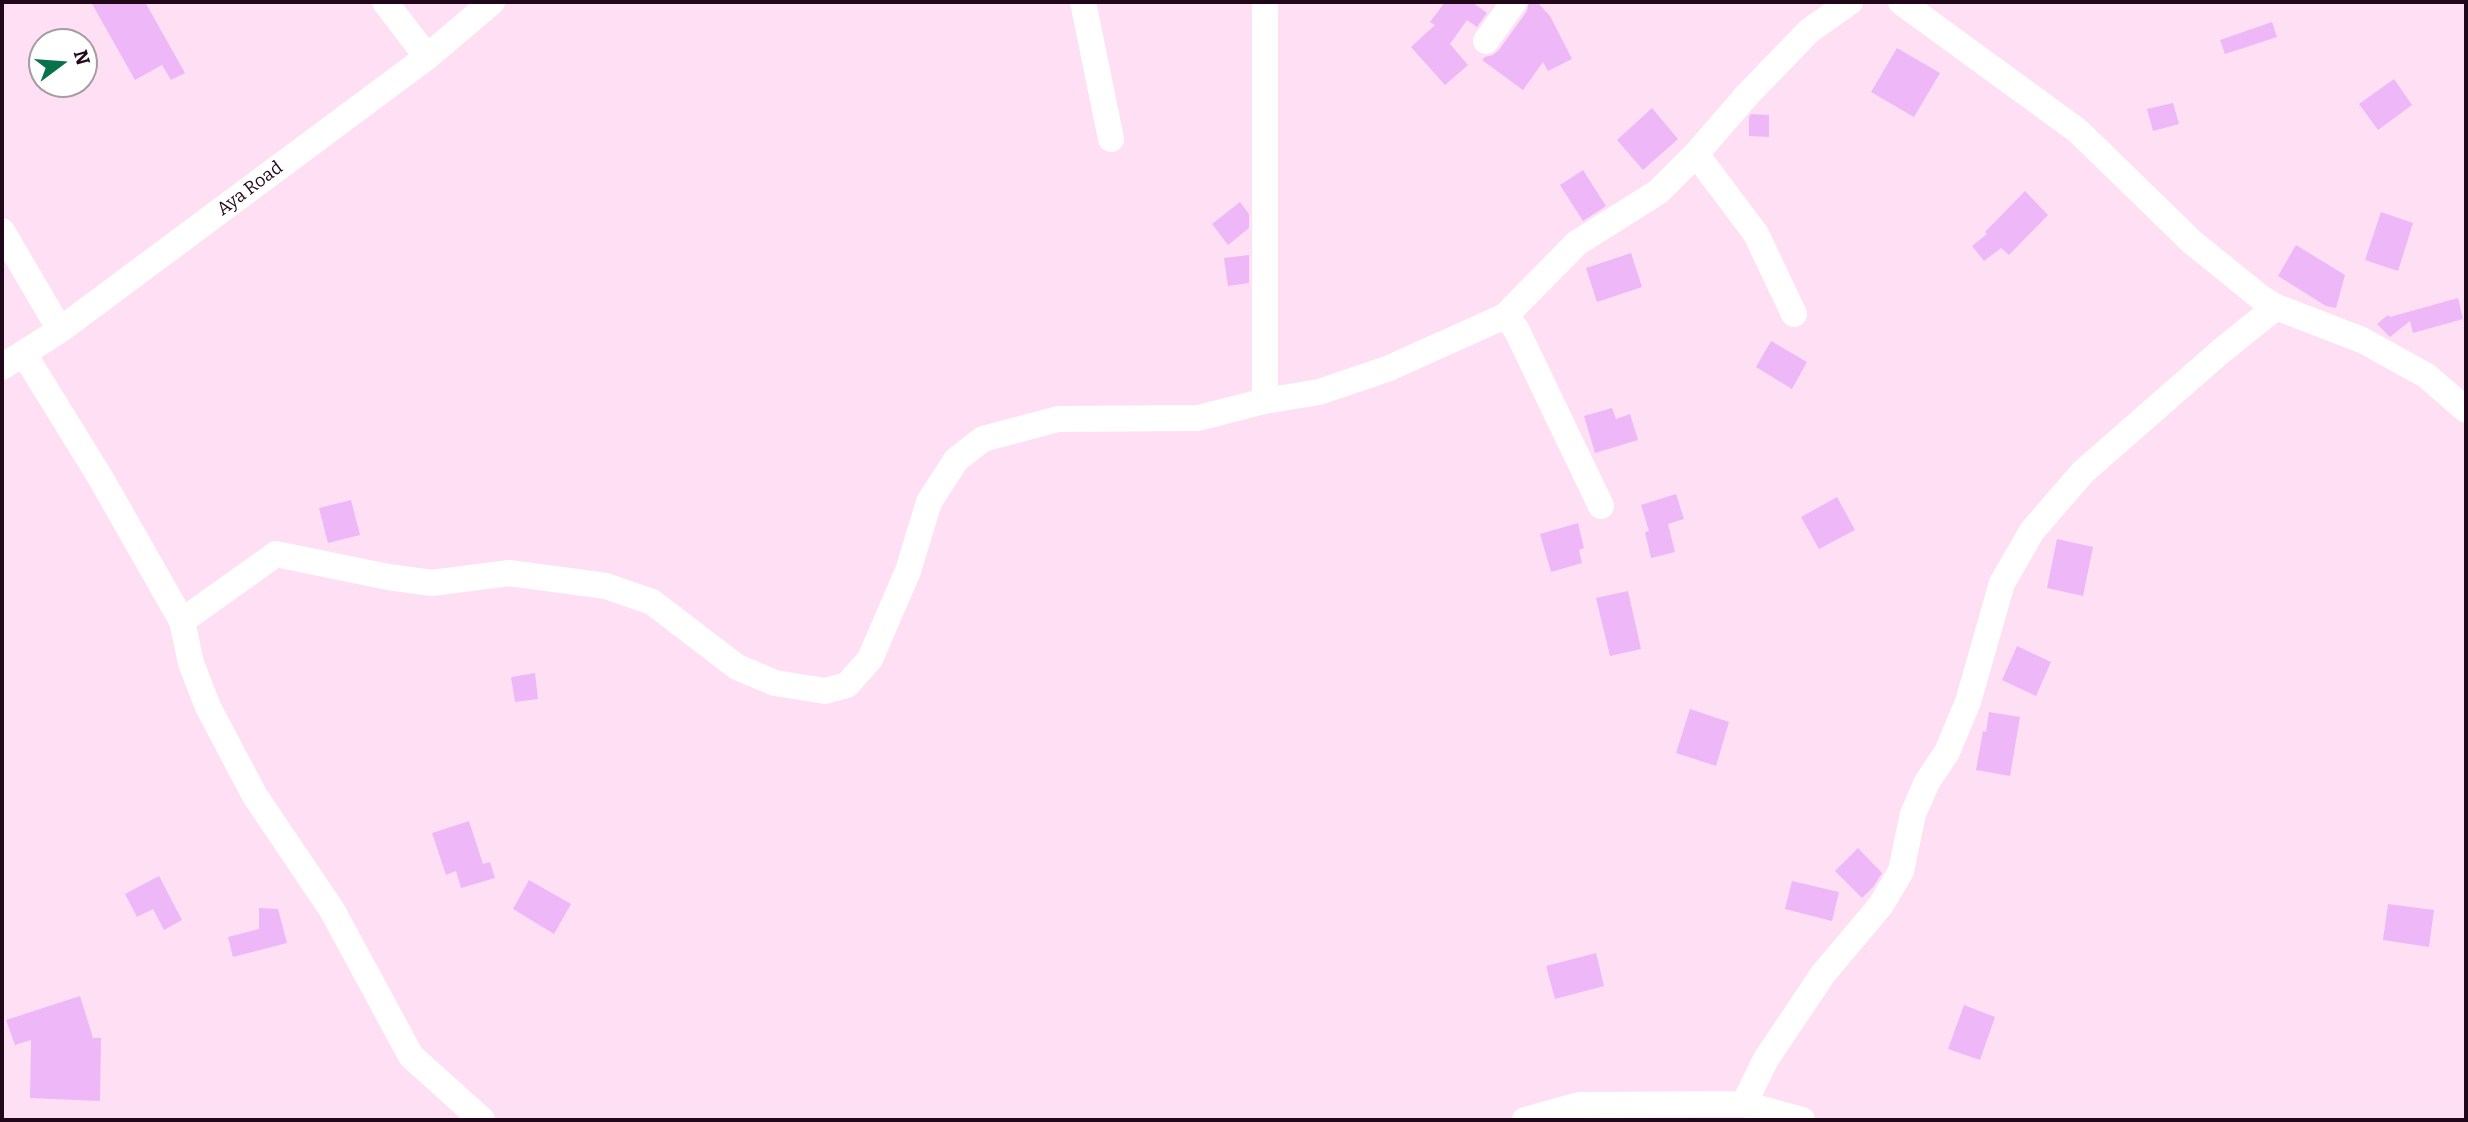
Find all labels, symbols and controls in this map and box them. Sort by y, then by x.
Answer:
north arrow [28,28,98,98]
text: N [69,47,95,68]
street label: Aya Road [213,157,287,221]

